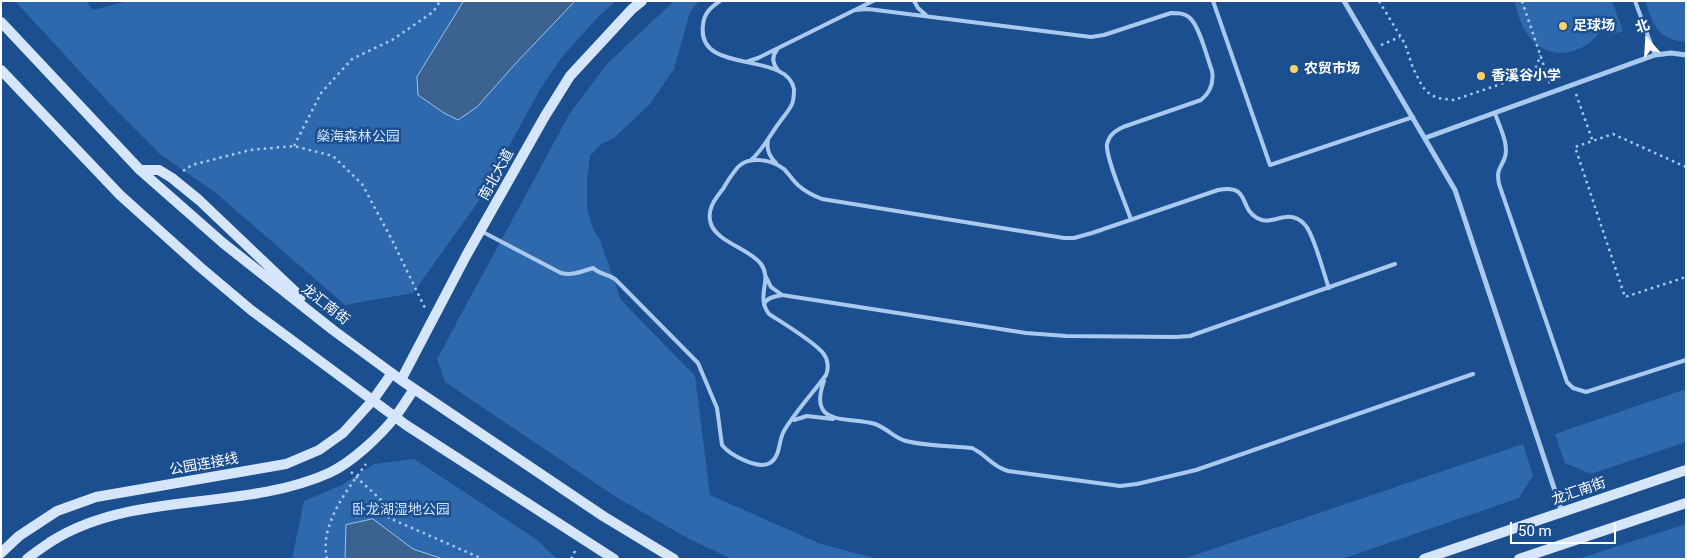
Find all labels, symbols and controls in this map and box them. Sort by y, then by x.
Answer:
north arrow [1622,15,1672,65]
text: 北 [1633,16,1651,36]
place label: 足球场 [1573,18,1615,34]
marker: 足球场 [1557,20,1569,32]
place label: 农贸市场 [1304,61,1360,77]
marker: 农贸市场 [1288,63,1300,75]
place label: 香溪谷小学 [1491,68,1561,84]
marker: 香溪谷小学 [1475,70,1487,82]
park label: 燊海森林公园 [316,129,400,145]
street label: 南北大道 [476,146,518,204]
street label: 龙汇南街 [298,281,352,329]
street label: 公园连接线 [168,451,240,479]
street label: 龙汇南街 [1550,475,1608,509]
park label: 卧龙湖湿地公园 [352,502,450,518]
scale bar [1512,512,1618,544]
text: 50 m [1518,522,1552,540]

